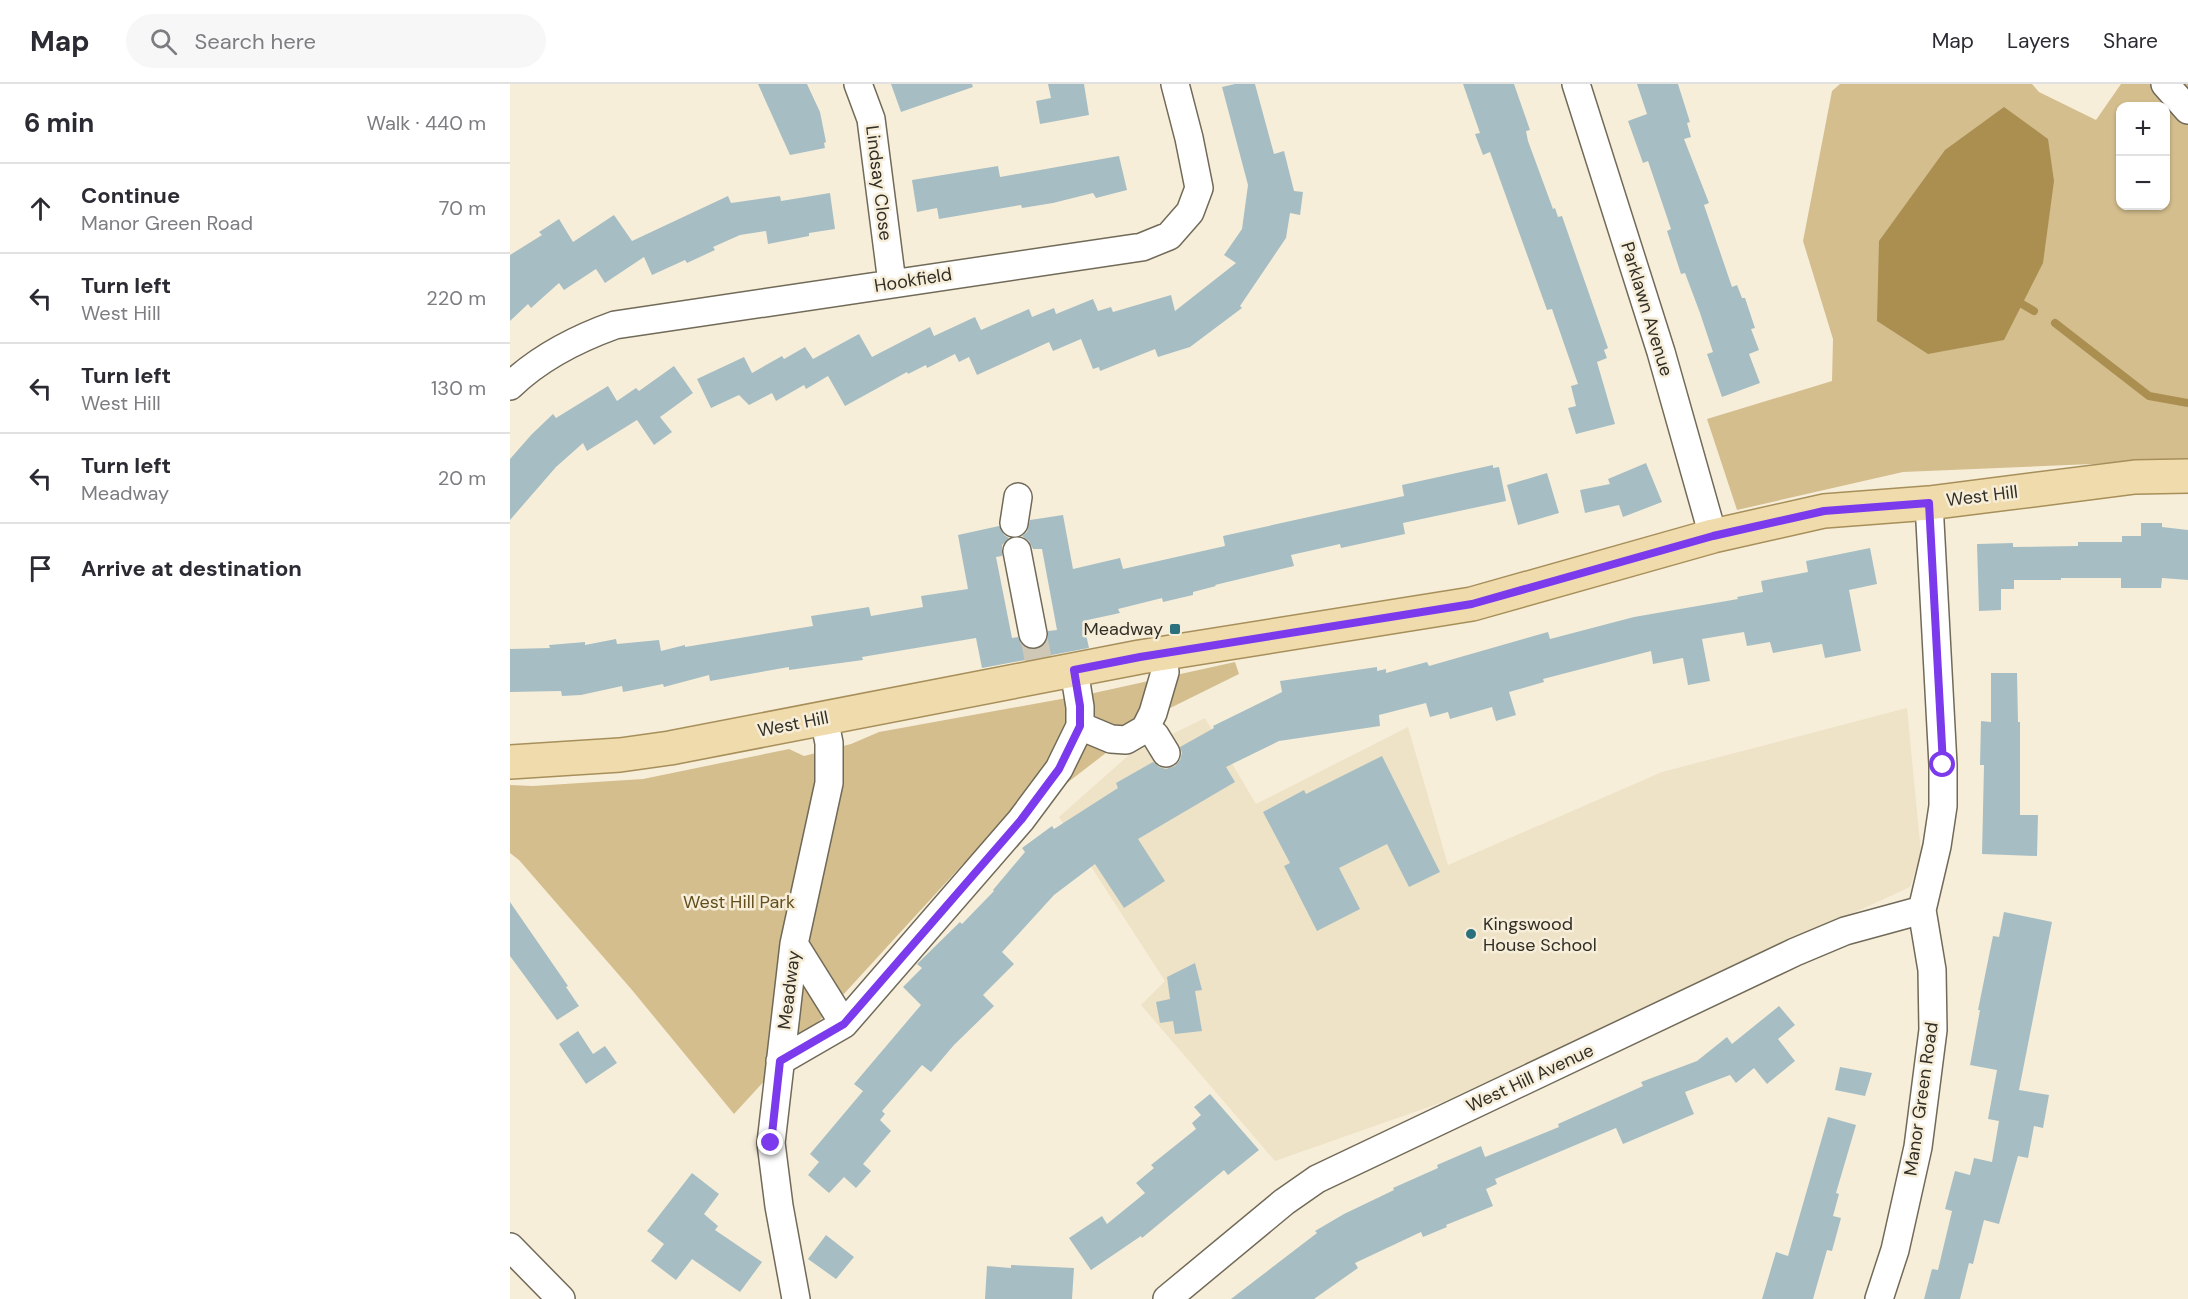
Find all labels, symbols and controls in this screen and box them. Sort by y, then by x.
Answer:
search box [126,14,546,68]
text: Map [30,23,90,60]
icon: search [147,25,180,58]
text: Search here [195,27,316,56]
text: Map [1932,27,1974,55]
text: Layers [2007,27,2070,55]
text: Share [2103,27,2158,55]
map controls [2116,102,2170,210]
button: + [2116,102,2170,156]
text: 6 min [24,106,94,140]
text: Walk · 440 m [367,110,486,136]
street label: Lindsay Close [860,124,898,242]
button: − [2116,156,2170,210]
text: Continue [81,181,180,210]
icon: ahead [24,192,57,225]
text: 70 m [439,195,486,221]
text: Manor Green Road [81,210,253,236]
street label: Parklawn Avenue [1615,239,1679,379]
street label: Hookfield [872,262,954,298]
text: Turn left [81,271,171,300]
icon: left [24,282,57,315]
text: 220 m [426,285,486,311]
text: West Hill [81,300,161,326]
text: Turn left [81,361,171,390]
icon: left [24,372,57,405]
text: 130 m [431,375,486,401]
text: West Hill [81,390,161,416]
text: Turn left [81,451,171,480]
icon: left [24,462,57,495]
text: 20 m [438,465,486,491]
text: Meadway [81,480,169,506]
street label: West Hill [1945,480,2019,512]
icon: arrive [24,552,57,585]
text: Arrive at destination [81,554,302,583]
place label: Meadway [1084,617,1163,641]
marker: Meadway [1168,622,1182,636]
street label: West Hill [755,705,831,743]
route start [1929,751,1955,777]
park label: West Hill Park [683,890,795,914]
place label: Kingswood House School [1483,912,1597,957]
marker: Kingswood House School [1464,927,1478,941]
street label: Meadway [772,949,806,1031]
street label: Manor Green Road [1898,1021,1944,1177]
street label: West Hill Avenue [1462,1038,1598,1118]
route end [757,1129,783,1155]

